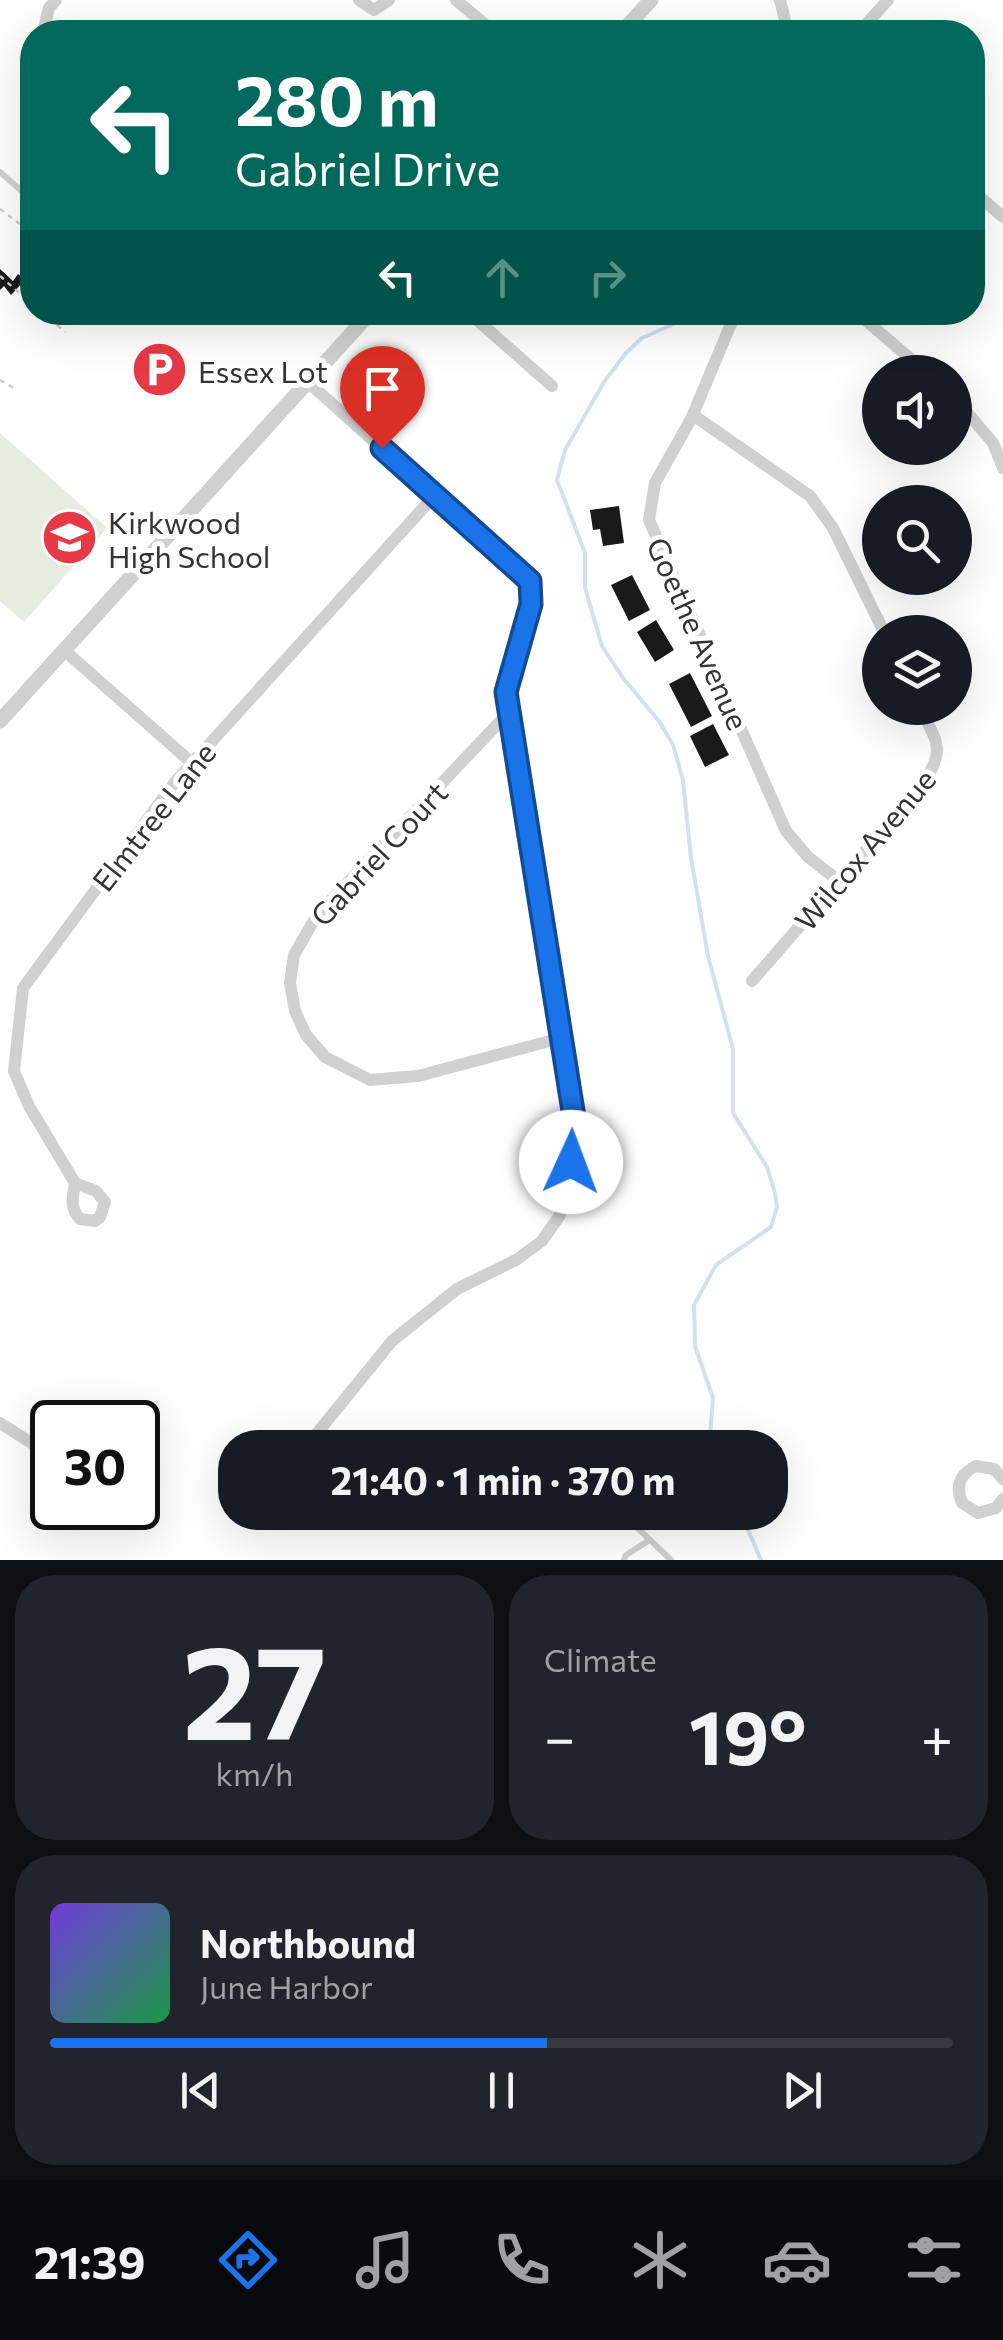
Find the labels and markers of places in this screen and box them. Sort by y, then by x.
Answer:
parking icon: Essex Lot [129,340,189,400]
pin [340,346,425,449]
place label: Essex Lot [198,352,328,389]
place label: Kirkwood High School [108,503,270,574]
school or university icon: Kirkwood High School [39,508,99,568]

